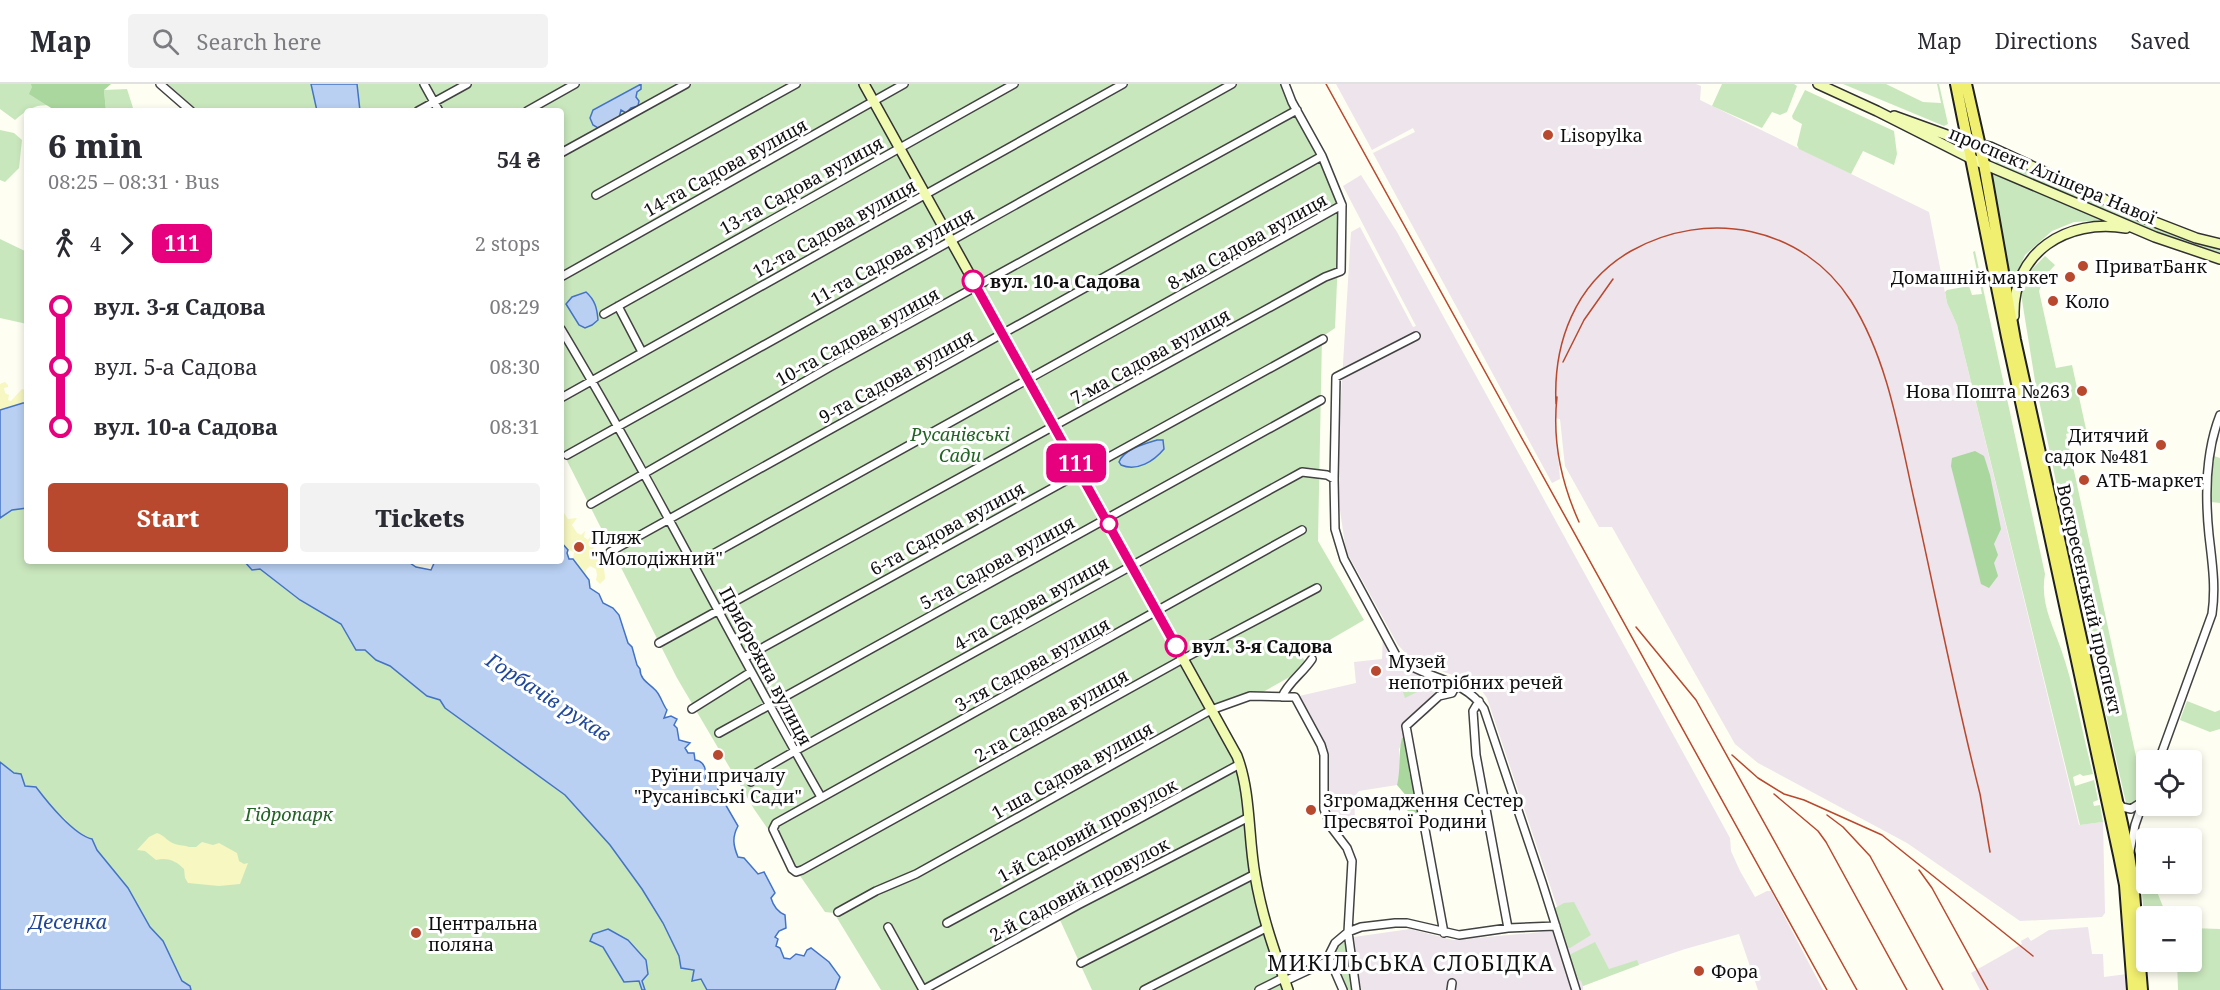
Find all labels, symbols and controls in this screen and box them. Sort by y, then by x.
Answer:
search box [128,14,548,68]
text: Map [30,22,92,60]
icon: search [149,25,182,58]
text: Search here [197,26,321,56]
text: Map [1917,27,1962,55]
text: Directions [1995,27,2097,55]
text: Saved [2130,27,2190,55]
street label: 14-та Садова вулиця [639,112,811,222]
street label: проспект Алішера Навої [1946,120,2160,230]
text: 6 min [48,123,143,168]
place label: Lisopylka [1560,123,1643,147]
marker: Lisopylka [1541,128,1555,142]
street label: 13-та Садова вулиця [715,130,887,240]
text: 54 ₴ [497,144,540,174]
text: 08:25 – 08:31 · Bus [48,168,219,195]
street label: 12-та Садова вулиця [748,173,920,283]
street label: 8-ма Садова вулиця [1163,187,1331,295]
street label: 11-та Садова вулиця [806,201,978,311]
icon: walk [48,227,81,260]
icon: forward [110,227,143,260]
text: 111 [164,229,200,257]
text: 4 [90,230,101,257]
text: 2 stops [475,230,540,257]
place label: ПриватБанк [2095,254,2207,278]
marker: ПриватБанк [2076,259,2090,273]
place label: Домашній маркет [1891,265,2058,289]
place label: вул. 10-а Садова [990,269,1141,293]
marker: вул. 10-а Садова [962,270,984,292]
marker: Домашній маркет [2063,270,2077,284]
street label: 10-та Садова вулиця [771,281,943,391]
place label: Коло [2065,289,2110,313]
text: вул. 3-я Садова [94,291,266,321]
text: 08:29 [490,293,540,320]
marker: Коло [2046,294,2060,308]
street label: 7-ма Садова вулиця [1066,302,1234,410]
street label: 9-та Садова вулиця [814,323,978,429]
text: вул. 5-а Садова [94,351,258,381]
text: 08:30 [490,353,540,380]
place label: Нова Пошта №263 [1906,379,2070,403]
marker: Нова Пошта №263 [2075,384,2089,398]
text: вул. 10-а Садова [94,411,278,441]
text: 08:31 [490,413,540,440]
park label: Русанівські Сади [909,422,1011,467]
place label: Дитячий садок №481 [2044,423,2149,468]
marker: Дитячий садок №481 [2154,438,2168,452]
line badge: 111 [1042,444,1110,482]
text: 111 [1058,449,1094,477]
place label: АТБ-маркет [2096,468,2204,492]
marker: АТБ-маркет [2077,473,2091,487]
street label: 6-та Садова вулиця [865,475,1029,581]
street label: Воскресенський проспект [2052,481,2128,717]
button: Start [48,483,288,552]
button: Tickets [300,483,540,552]
street label: 5-та Садова вулиця [915,509,1079,615]
unlabelled marker [1100,515,1118,533]
place label: Пляж "Молодіжний" [591,525,723,570]
marker: Пляж "Молодіжний" [572,540,586,554]
street label: 4-та Садова вулиця [949,550,1113,656]
street label: Прибрежна вулиця [714,583,818,749]
street label: 3-тя Садова вулиця [950,611,1114,717]
place label: вул. 3-я Садова [1192,634,1333,658]
marker: вул. 3-я Садова [1165,635,1187,657]
water label: Горбачів рукав [480,646,617,748]
place label: Музей непотрібних речей [1388,649,1563,694]
street label: 2-га Садова вулиця [970,663,1132,767]
marker: Музей непотрібних речей [1369,664,1383,678]
street label: 1-ша Садова вулиця [987,716,1157,824]
marker: Руїни причалу "Русанівські Сади" [711,748,725,762]
map controls [2136,750,2202,972]
button: locate [2136,750,2202,816]
place label: Руїни причалу "Русанівські Сади" [634,763,802,808]
street label: 1-й Садовий провулок [993,772,1181,888]
place label: Згромадження Сестер Пресвятої Родини [1323,788,1524,833]
park label: Гідропарк [244,802,334,826]
marker: Згромадження Сестер Пресвятої Родини [1304,803,1318,817]
button: + [2136,828,2202,894]
street label: 2-й Садовий провулок [985,831,1173,947]
button: − [2136,906,2202,972]
water label: Десенка [27,908,107,935]
place label: Центральна поляна [428,911,538,956]
marker: Центральна поляна [409,926,423,940]
district label: МИКІЛЬСЬКА СЛОБІДКА [1267,949,1555,977]
place label: Фора [1711,959,1759,983]
marker: Фора [1692,964,1706,978]

